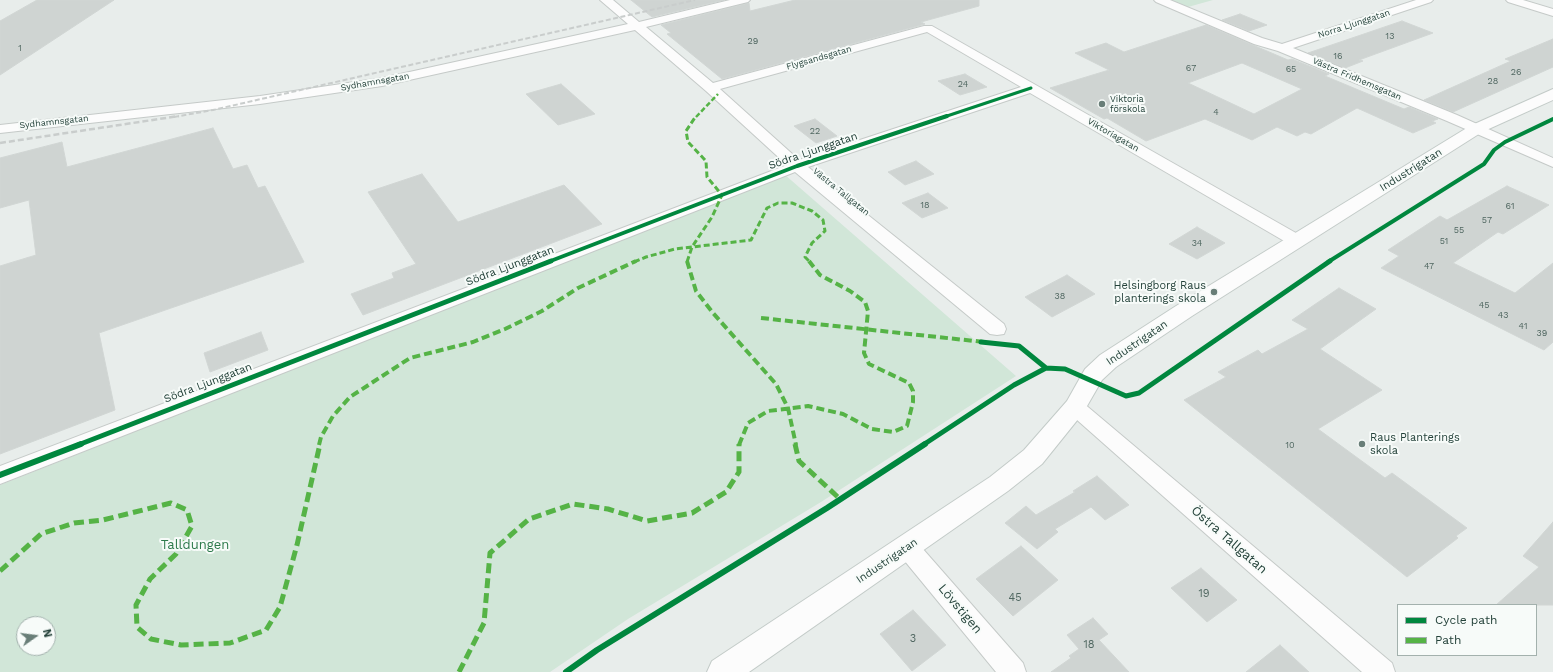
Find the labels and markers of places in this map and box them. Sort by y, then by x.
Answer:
place label: Viktoria förskola [1110,94,1145,115]
marker: Viktoria förskola [1097,99,1107,109]
place label: Helsingborg Raus planterings skola [1113,279,1206,305]
marker: Helsingborg Raus planterings skola [1209,287,1219,297]
place label: Raus Planterings skola [1370,431,1460,457]
marker: Raus Planterings skola [1357,439,1367,449]

